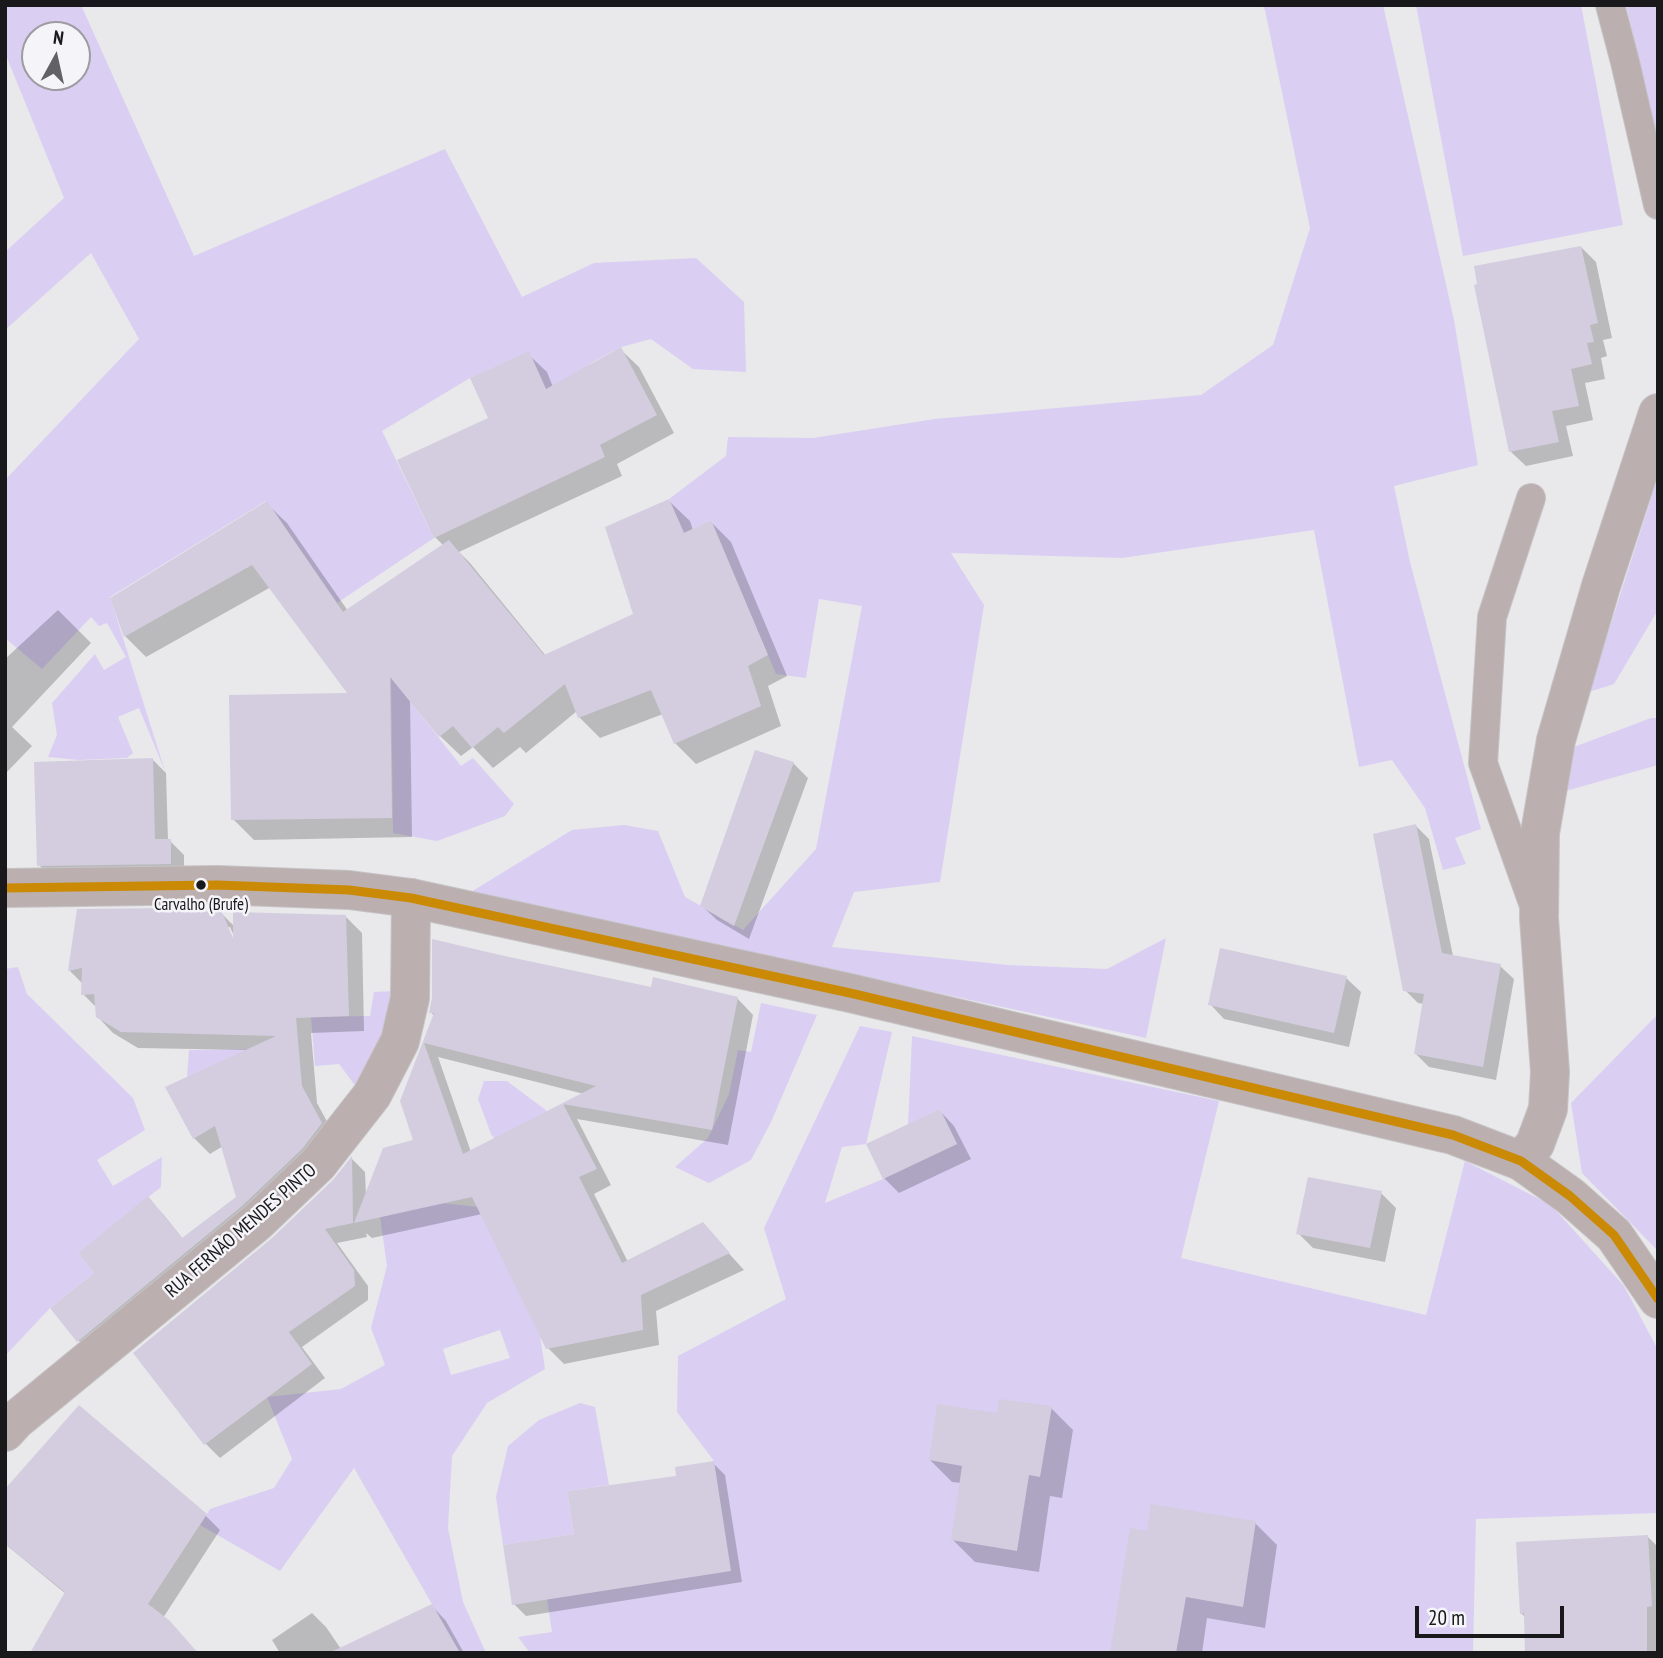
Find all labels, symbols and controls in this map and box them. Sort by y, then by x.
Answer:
north arrow [21,21,91,91]
text: N [52,25,65,50]
marker: Carvalho (Brufe) [194,878,208,892]
place label: Carvalho (Brufe) [154,895,248,915]
street label: RUA FERNÃO MENDES PINTO [161,1159,321,1303]
scale bar [1418,1592,1567,1636]
text: 20 m [1428,1604,1465,1631]

